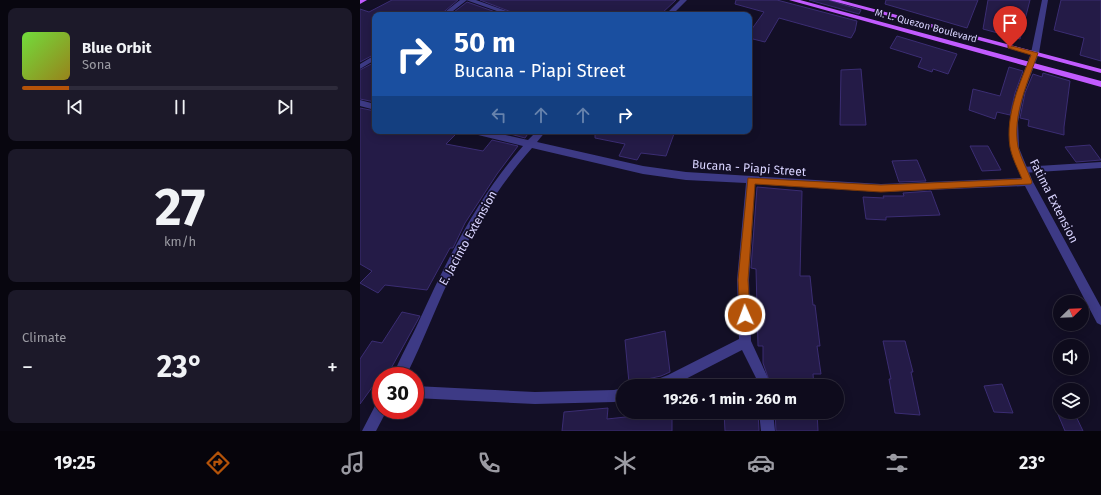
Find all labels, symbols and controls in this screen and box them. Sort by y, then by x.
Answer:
pin [993,6,1027,47]
street label: M. L. Quezon Boulevard [874,7,978,45]
icon: arrive [999,12,1021,34]
text: 50 m [454,26,516,59]
icon: right [388,28,440,80]
text: Blue Orbit [82,39,151,57]
text: Sona [82,57,111,72]
text: Bucana - Piapi Street [454,60,625,82]
icon: previous [64,96,86,118]
icon: pause [169,96,191,118]
icon: next [274,96,296,118]
icon: left [488,104,510,126]
icon: ahead [530,104,552,126]
icon: ahead [572,104,594,126]
icon: right [614,104,636,126]
street label: Bucana - Piapi Street [691,157,807,179]
street label: Fatima Extension [1027,157,1081,245]
text: 27 [155,176,205,239]
street label: E. Jacinto Extension [436,188,500,288]
text: km/h [164,234,196,249]
position arrow [724,294,766,336]
north arrow [1053,295,1089,331]
map controls [1053,295,1089,419]
text: Climate [22,330,66,345]
button: sound [1053,339,1089,375]
text: 23° [157,349,203,385]
text: − [22,354,33,381]
text: + [327,354,338,381]
speed limit sign: 30 [372,367,424,419]
button: layers [1053,383,1089,419]
text: 19:26 · 1 min · 260 m [663,390,797,408]
icon: directions [204,449,232,477]
icon: music [339,449,367,477]
icon: phone [475,449,503,477]
icon: climate [611,449,639,477]
icon: car [747,449,775,477]
icon: filters [883,449,911,477]
text: 19:25 [54,452,96,474]
text: 23° [1019,452,1047,474]

